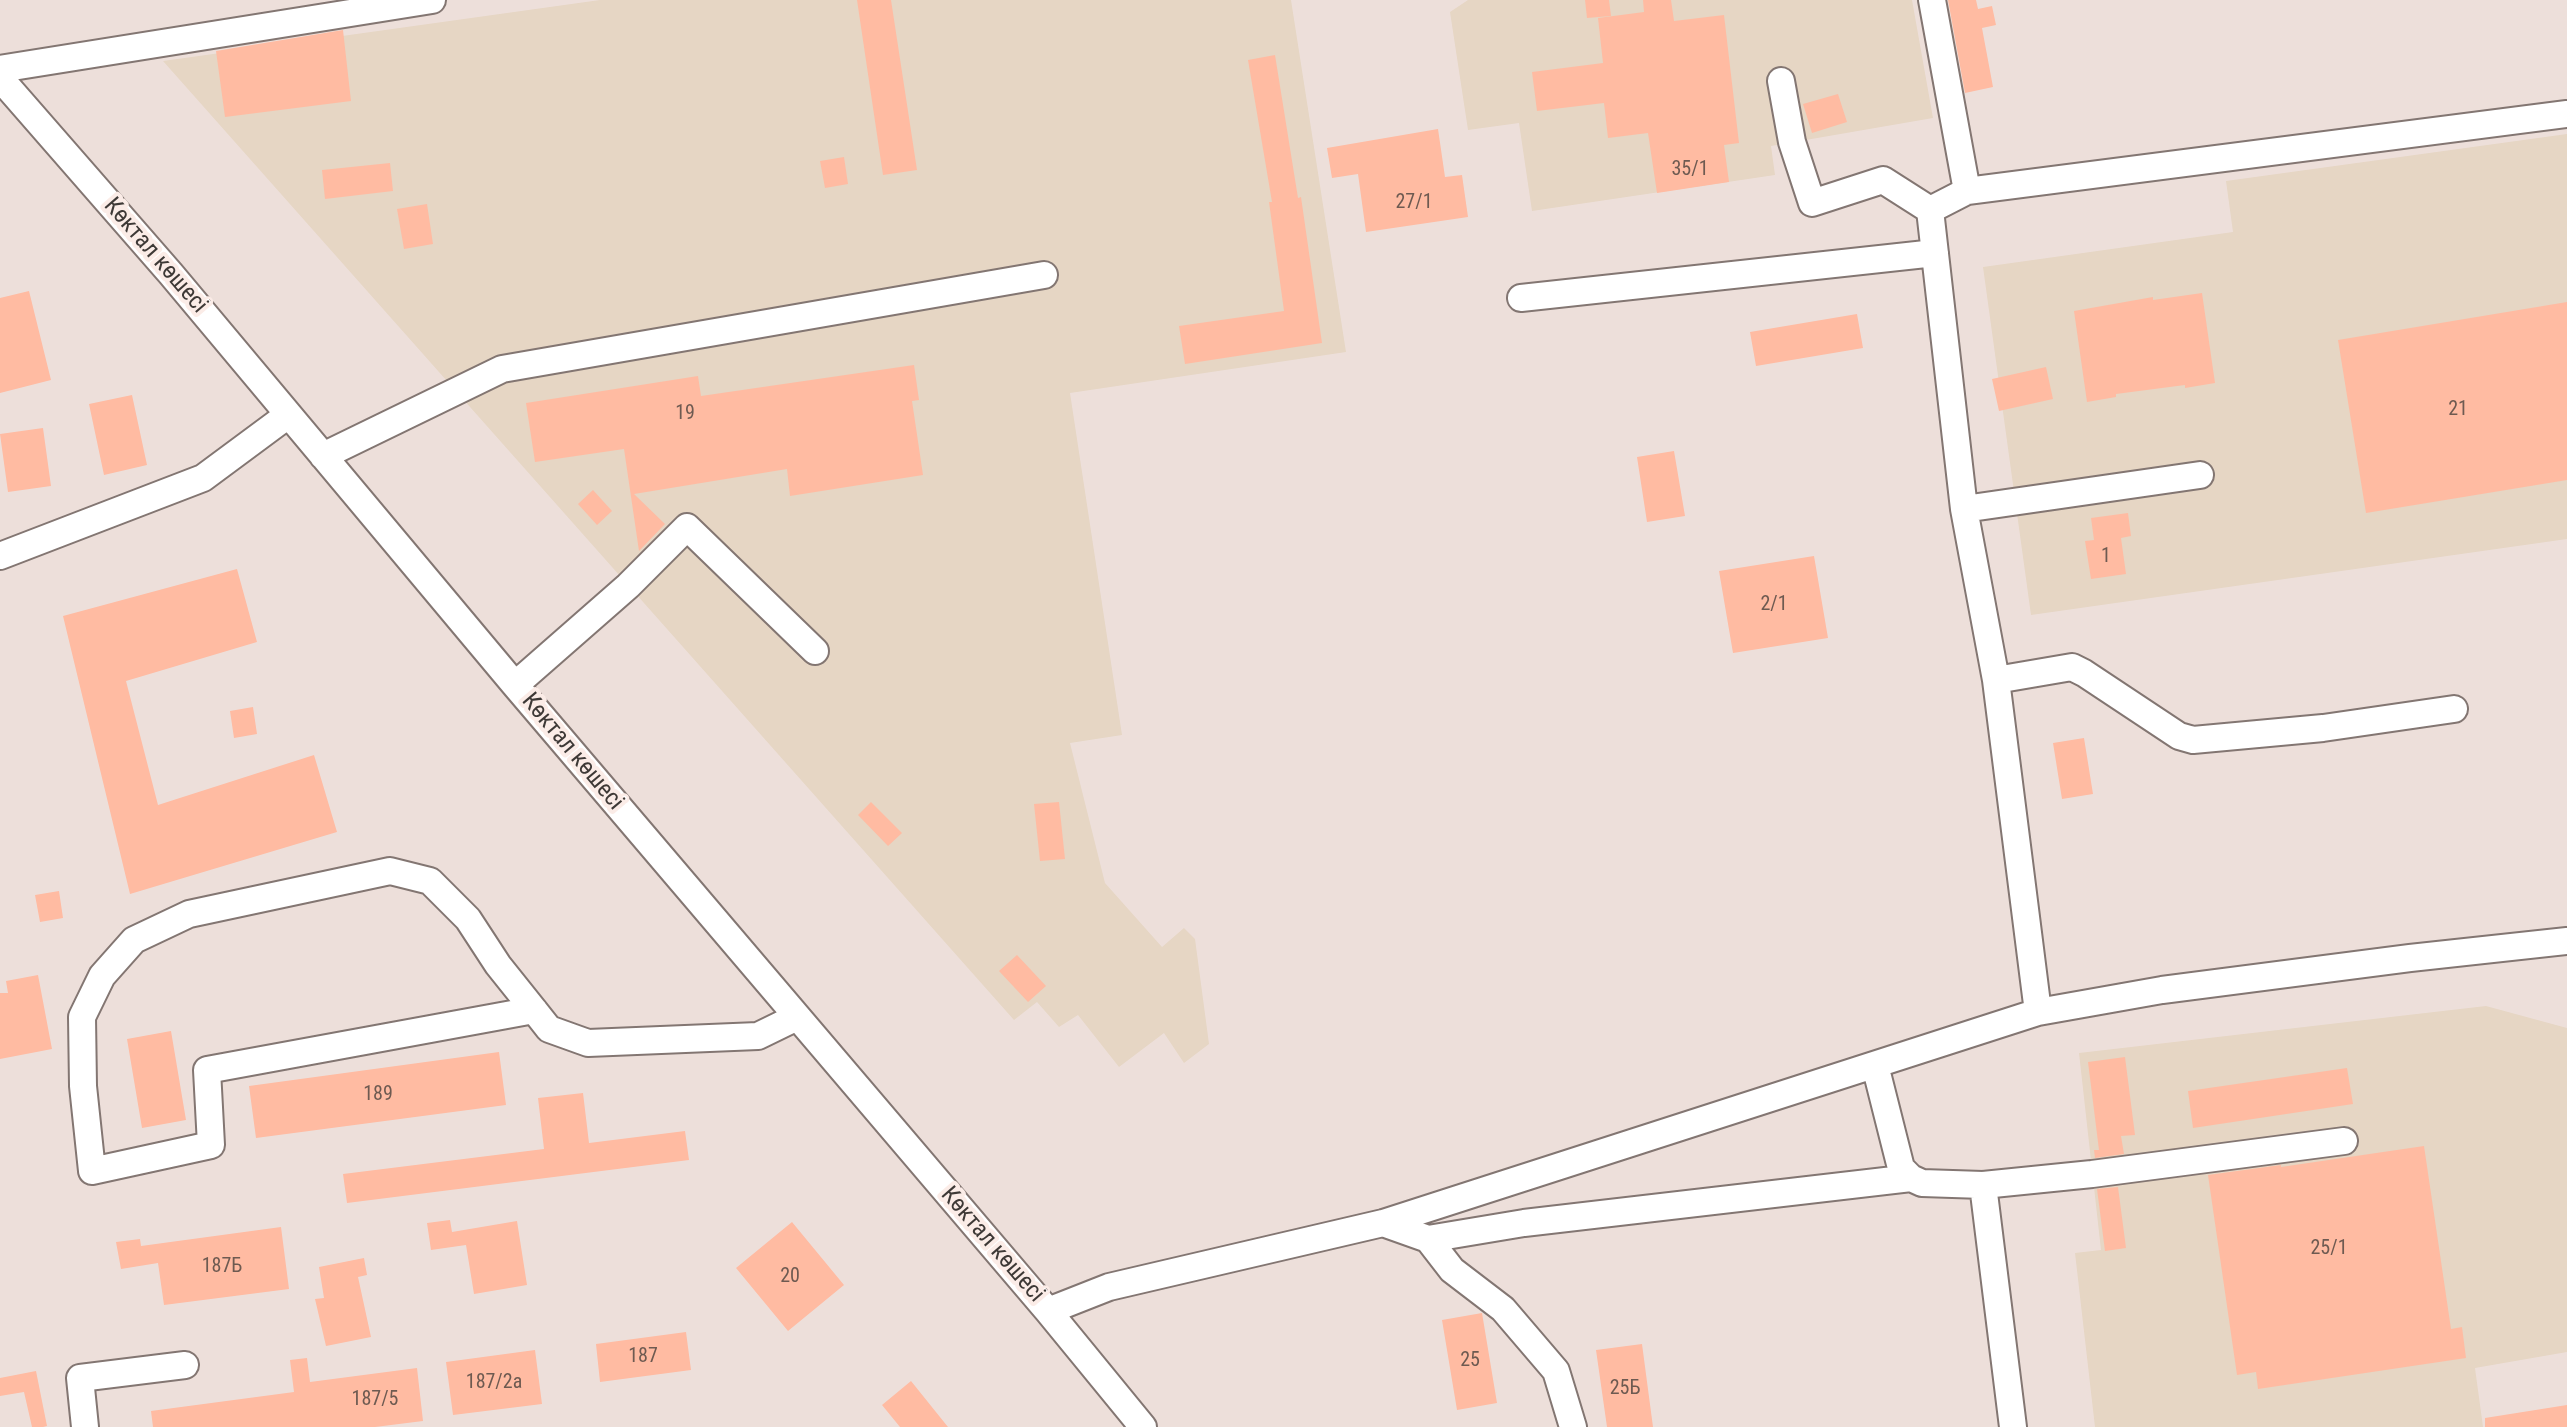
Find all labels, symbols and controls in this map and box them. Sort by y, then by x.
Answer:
house number: 35/1 [1671,158,1709,182]
house number: 27/1 [1395,191,1433,215]
street label: Көктал көшесі [97,192,213,320]
house number: 21 [2448,398,2468,422]
house number: 19 [675,402,695,426]
house number: 1 [2101,545,2111,569]
house number: 2/1 [1760,593,1788,617]
street label: Көктал көшесі [515,688,629,816]
house number: 189 [363,1083,393,1107]
street label: Көктал көшесі [934,1181,1050,1309]
house number: 25/1 [2310,1237,2348,1261]
house number: 187Б [202,1255,242,1279]
house number: 20 [780,1265,800,1289]
house number: 187 [628,1345,658,1369]
house number: 25 [1460,1349,1480,1373]
house number: 187/2а [466,1371,522,1395]
house number: 25Б [1610,1377,1640,1401]
house number: 187/5 [352,1388,398,1412]

